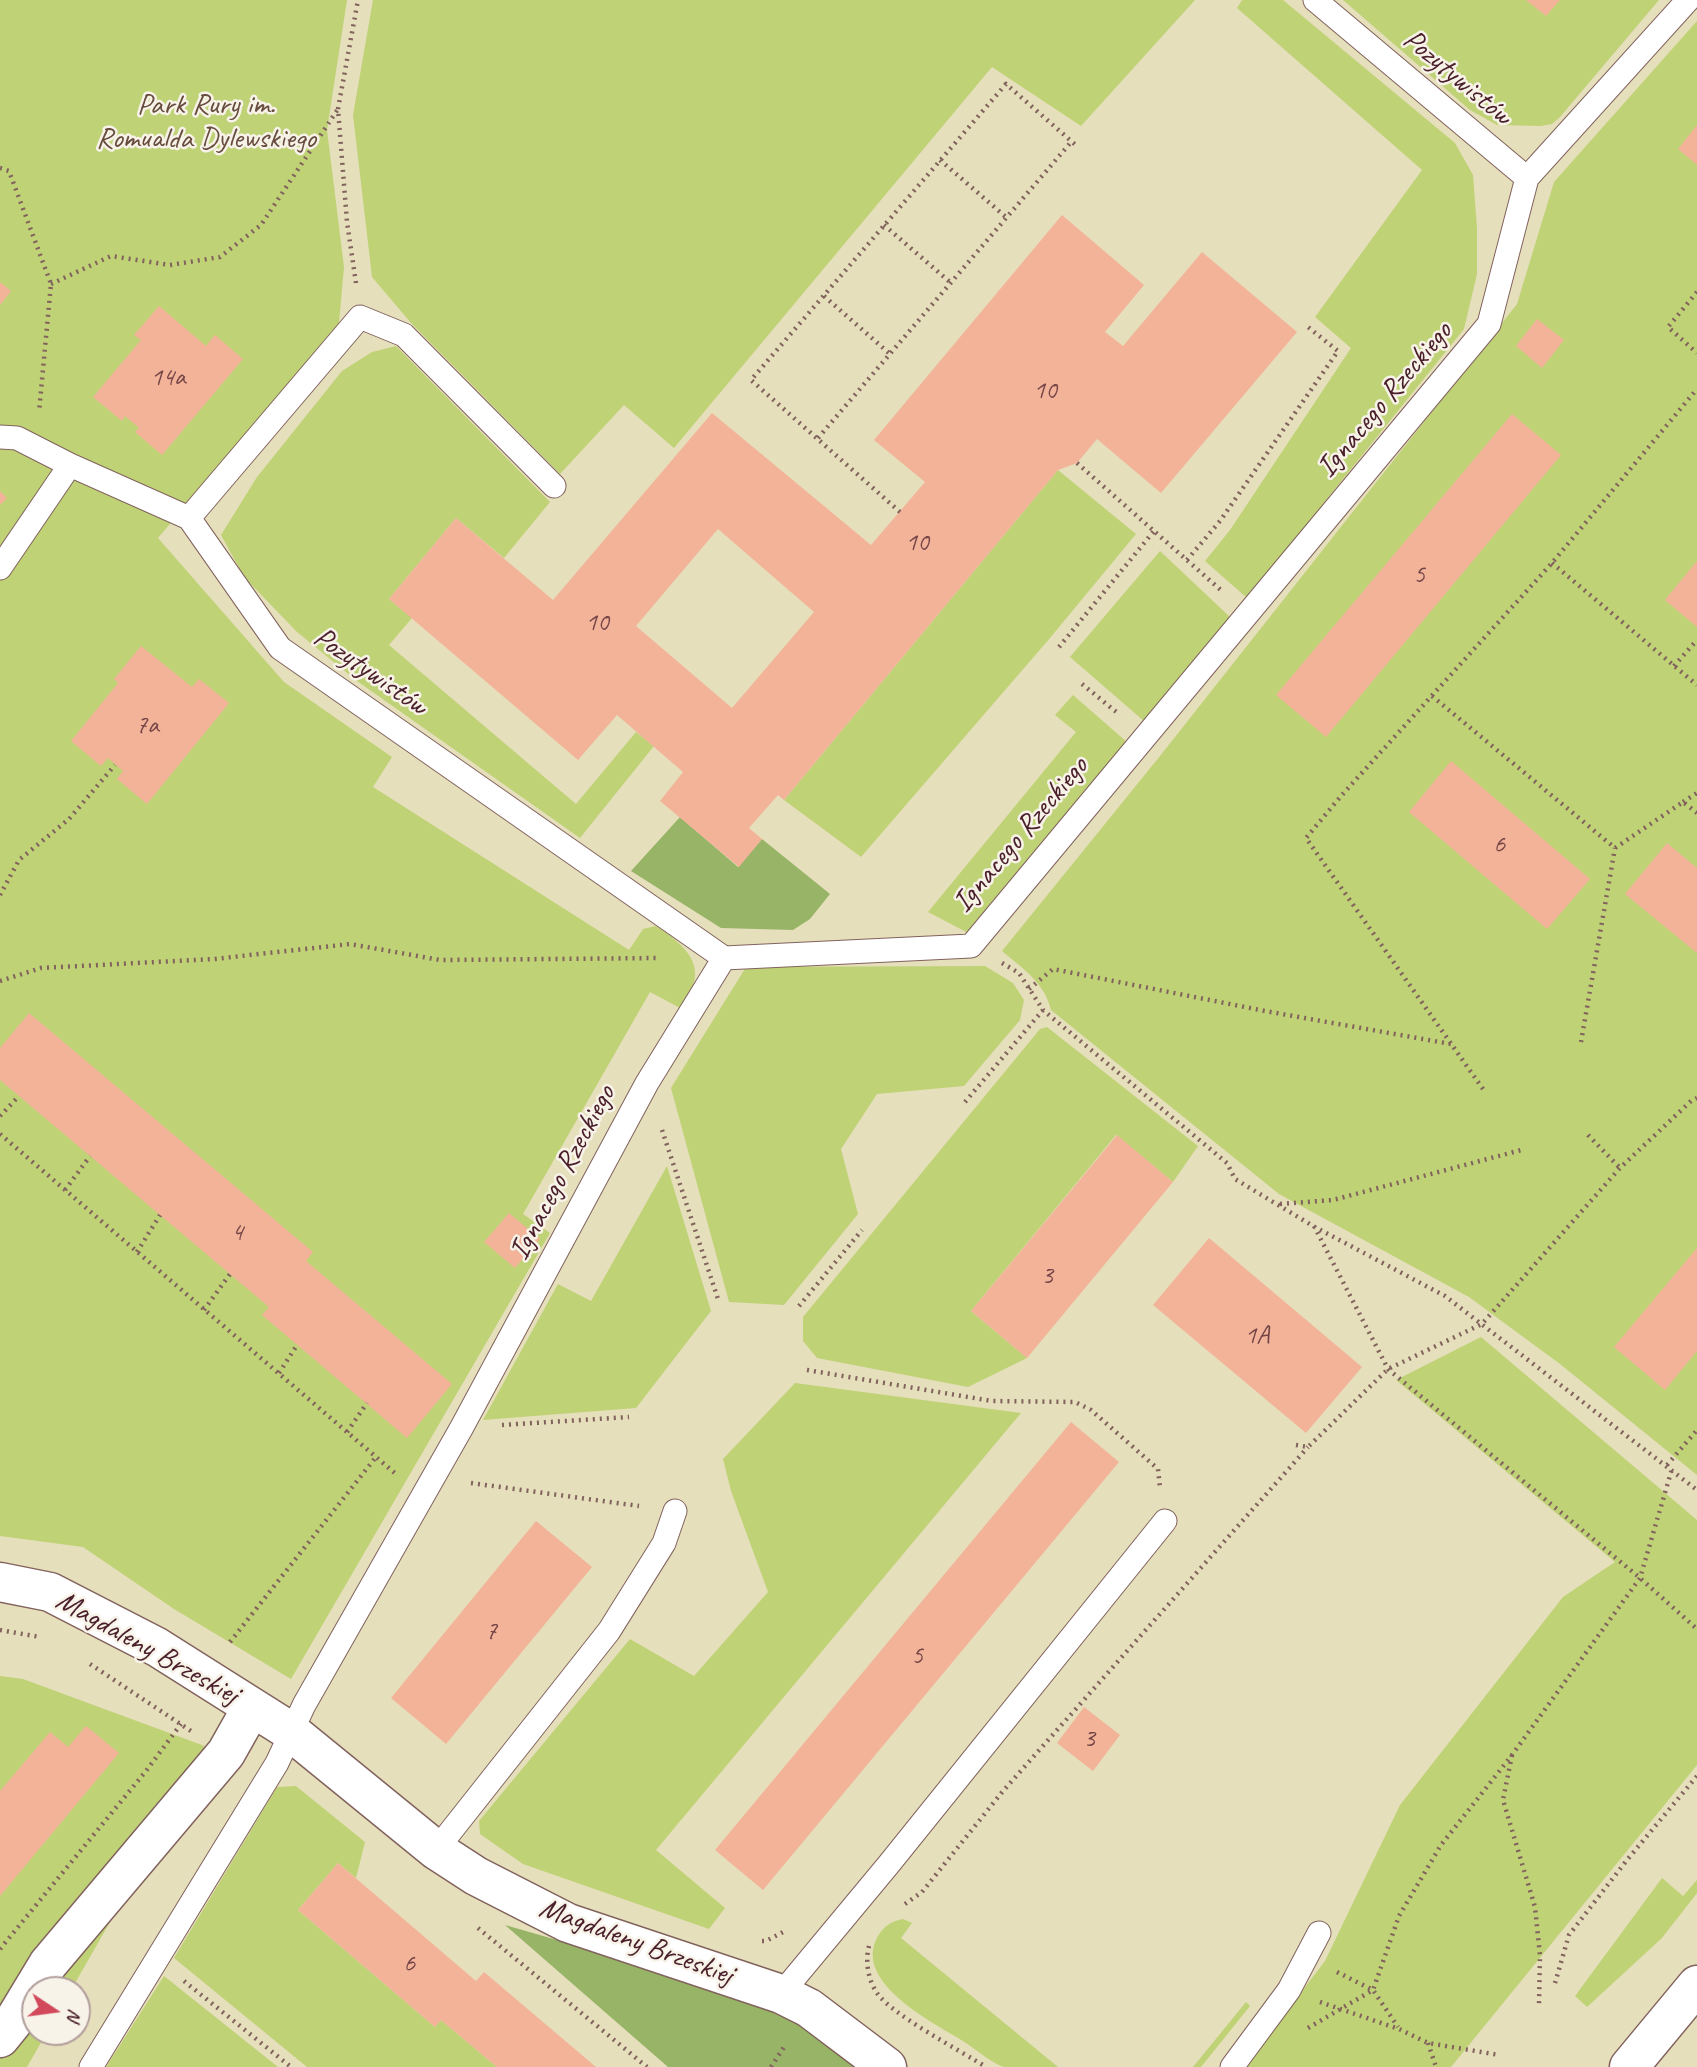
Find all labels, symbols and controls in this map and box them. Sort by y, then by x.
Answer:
street label: Pozytywistów [1395,22,1519,134]
park label: Park Rury im. Romualda Dylewskiego [96,87,316,158]
street label: Ignacego Rzeckiego [1309,315,1461,485]
house number: 14a [151,362,185,394]
house number: 10 [1033,375,1057,407]
house number: 10 [905,527,929,559]
house number: 5 [1413,559,1425,591]
house number: 10 [585,607,609,639]
street label: Pozytywistów [306,620,434,724]
house number: 7a [135,710,159,742]
street label: Ignacego Rzeckiego [945,750,1097,920]
house number: 6 [1493,829,1505,861]
street label: Ignacego Rzeckiego [502,1080,624,1266]
house number: 4 [231,1217,243,1249]
house number: 3 [1041,1260,1053,1292]
house number: 1A [1245,1320,1269,1352]
street label: Magdaleny Brzeskiej [49,1583,245,1713]
house number: 7 [485,1616,497,1648]
house number: 5 [911,1640,923,1672]
house number: 3 [1083,1723,1095,1755]
street label: Magdaleny Brzeskiej [534,1890,738,1994]
house number: 6 [403,1948,415,1980]
north arrow [21,1976,91,2046]
text: N [61,2007,88,2024]

